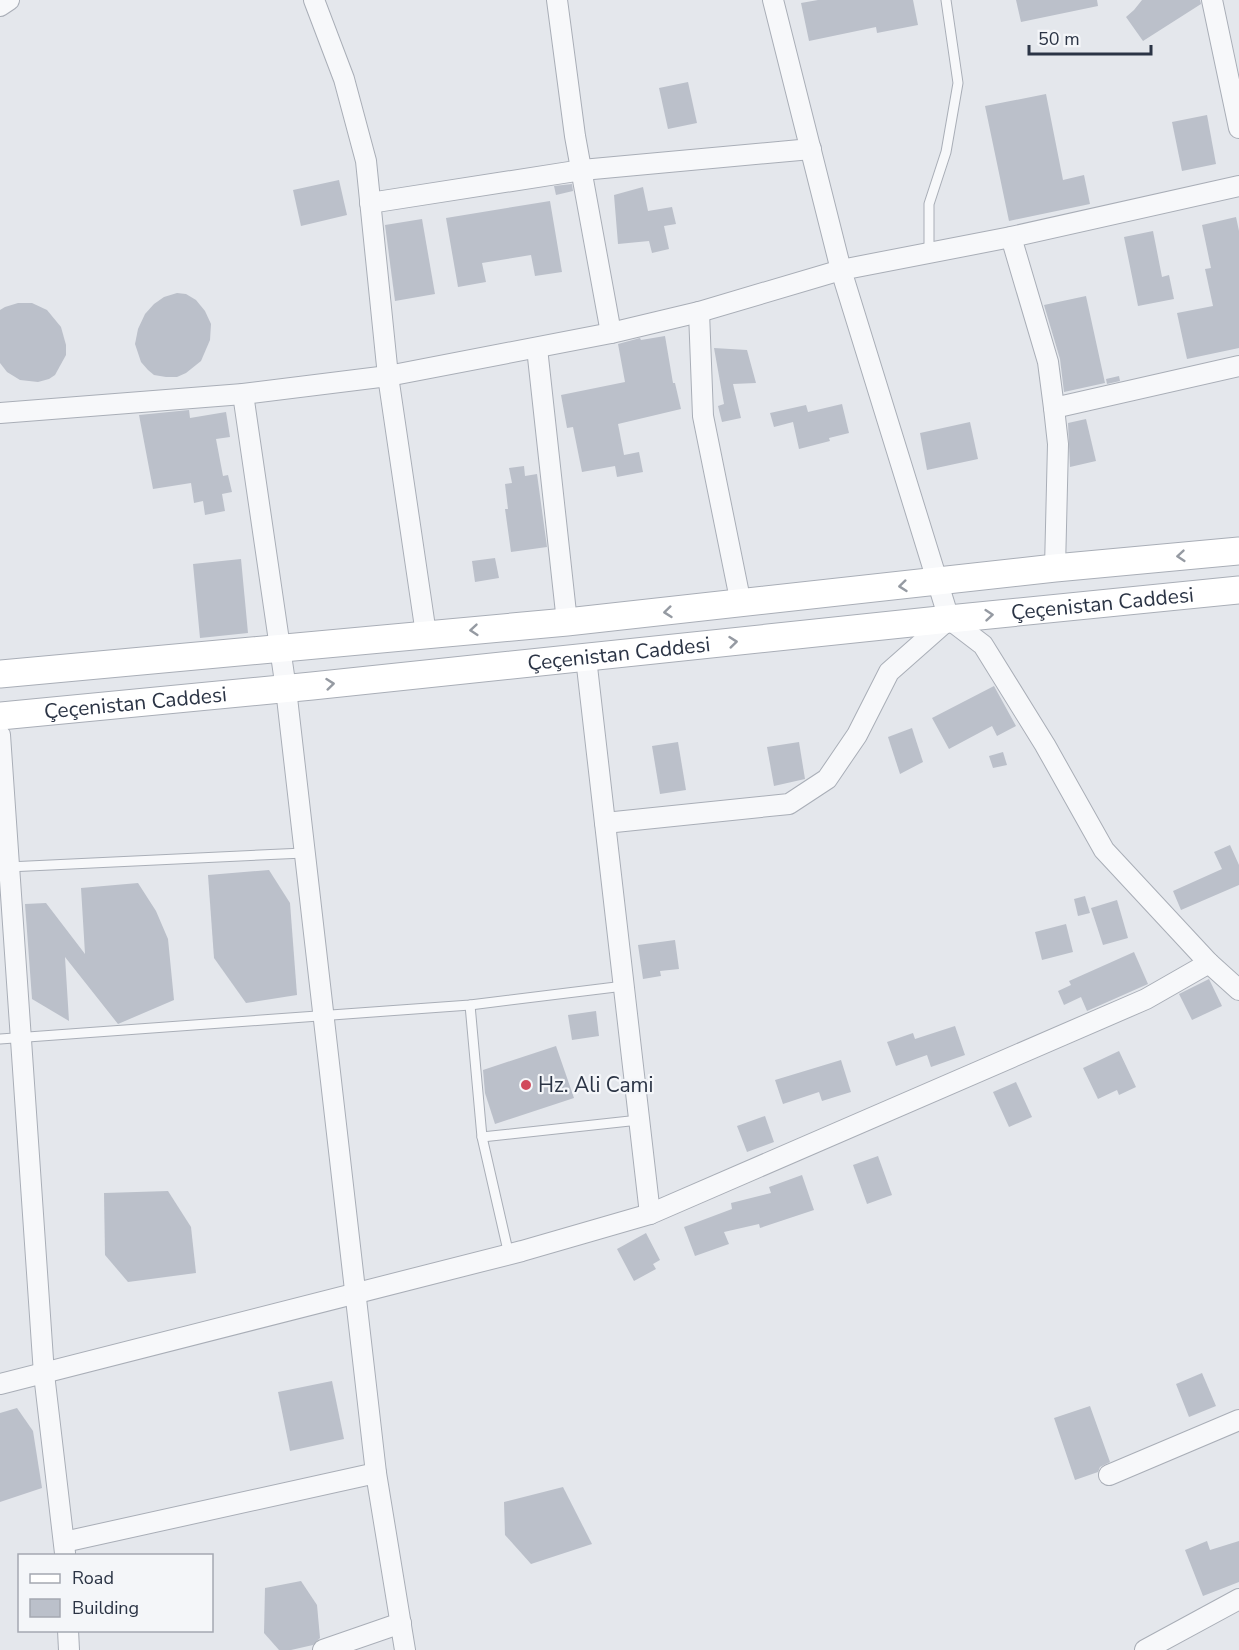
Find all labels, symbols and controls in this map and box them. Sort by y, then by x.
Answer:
scale bar [1029,18,1150,56]
text: 50 m [1038,27,1080,51]
one-way arrow [1176,549,1185,562]
one-way arrow [899,579,908,592]
street label: Çeçenistan Caddesi [1010,581,1195,627]
one-way arrow [663,605,672,618]
one-way arrow [985,609,994,622]
one-way arrow [469,623,478,636]
street label: Çeçenistan Caddesi [526,630,712,677]
one-way arrow [728,636,737,649]
one-way arrow [325,678,335,691]
street label: Çeçenistan Caddesi [43,680,228,726]
place label: Hz. Ali Cami [538,1071,653,1099]
marker: Hz. Ali Cami [519,1078,533,1092]
legend [18,1554,213,1632]
text: Road [72,1566,114,1590]
text: Building [72,1596,139,1620]

